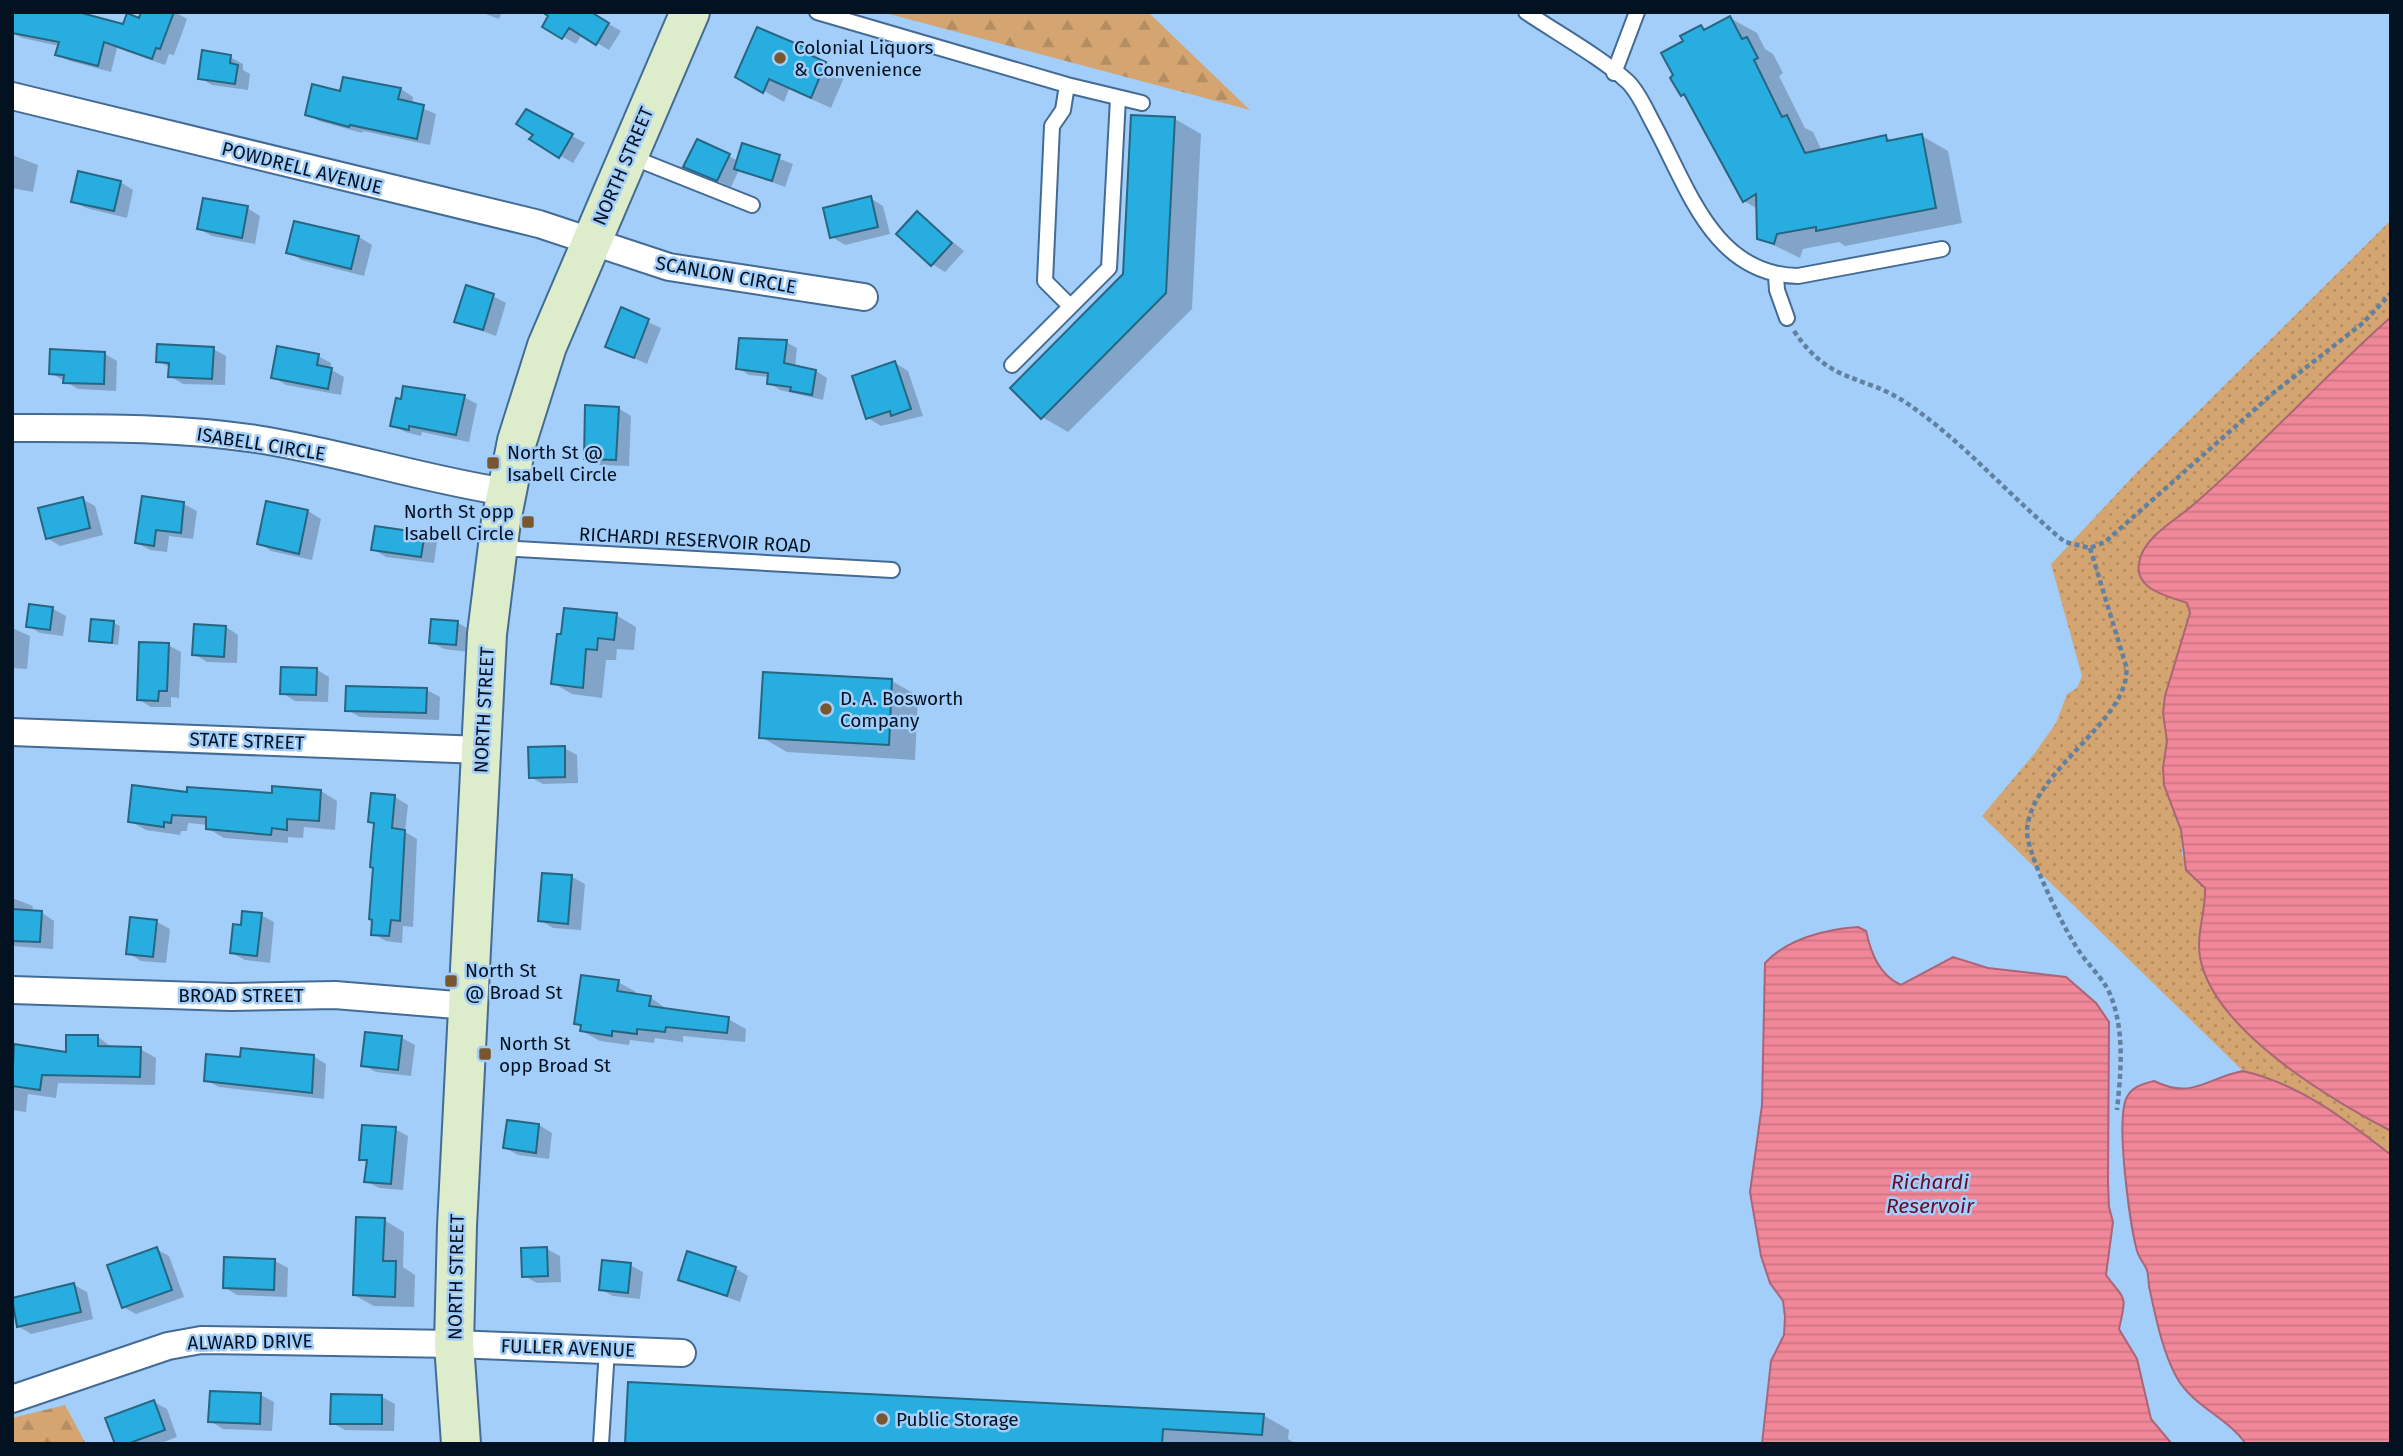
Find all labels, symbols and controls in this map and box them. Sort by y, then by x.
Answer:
place label: Colonial Liquors & Convenience [794,36,934,81]
marker: Colonial Liquors & Convenience [772,50,788,66]
street label: NORTH STREET [588,103,658,229]
street label: POWDRELL AVENUE [219,137,385,199]
street label: SCANLON CIRCLE [654,251,798,299]
street label: ISABELL CIRCLE [195,422,327,466]
place label: North St @ Isabell Circle [507,441,617,486]
marker: North St @ Isabell Circle [485,455,501,471]
place label: North St opp Isabell Circle [404,500,514,545]
marker: North St opp Isabell Circle [520,514,536,530]
street label: RICHARDI RESERVOIR ROAD [578,522,812,558]
street label: NORTH STREET [469,646,499,774]
place label: D. A. Bosworth Company [840,687,963,732]
marker: D. A. Bosworth Company [818,701,834,717]
street label: STATE STREET [189,727,305,755]
place label: North St @ Broad St [465,959,563,1004]
marker: North St @ Broad St [443,973,459,989]
street label: BROAD STREET [178,984,304,1007]
place label: North St opp Broad St [499,1032,611,1077]
marker: North St opp Broad St [477,1046,493,1062]
water label: Richardi Reservoir [1886,1169,1975,1219]
street label: NORTH STREET [443,1213,469,1340]
street label: ALWARD DRIVE [187,1329,313,1355]
street label: FULLER AVENUE [500,1334,636,1362]
place label: Public Storage [896,1408,1019,1431]
marker: Public Storage [874,1411,890,1427]

